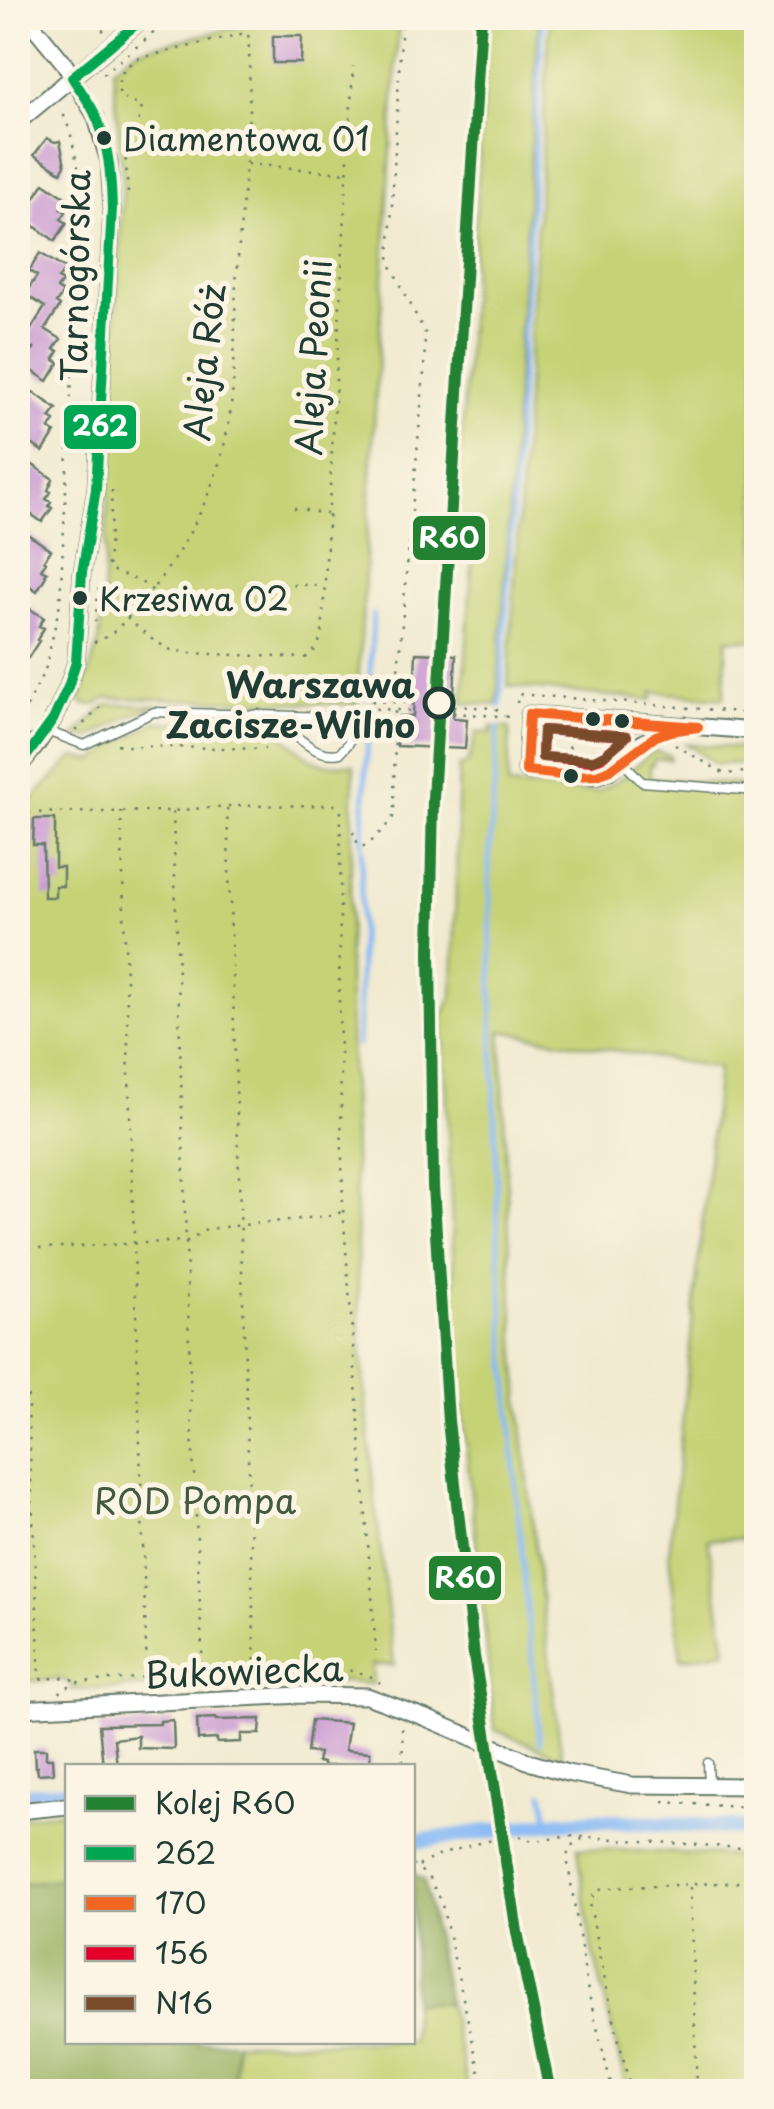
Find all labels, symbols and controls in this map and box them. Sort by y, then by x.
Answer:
place label: Diamentowa 01 [123,114,370,162]
marker: Diamentowa 01 [94,128,114,148]
street label: Tarnogórska [46,169,102,382]
street label: Aleja Peonii [280,257,344,457]
street label: Aleja Róż [168,281,238,443]
line badge: 262 [62,403,138,451]
text: 262 [72,403,128,446]
line badge: R60 [411,514,487,562]
text: R60 [418,515,480,558]
place label: Krzesiwa 02 [99,574,289,622]
marker: Krzesiwa 02 [70,588,90,608]
place label: Warszawa Zacisze-Wilno [166,657,415,750]
marker: Warszawa Zacisze-Wilno [424,688,454,718]
unlabelled marker [583,709,603,729]
unlabelled marker [612,711,632,731]
unlabelled marker [561,766,581,786]
park label: ROD Pompa [94,1473,297,1526]
line badge: R60 [427,1554,503,1602]
text: R60 [434,1555,496,1598]
street label: Bukowiecka [144,1640,344,1700]
legend [65,1764,415,2044]
text: Kolej R60 [155,1779,295,1824]
text: 262 [155,1829,216,1874]
text: 170 [155,1879,206,1924]
text: 156 [155,1929,209,1974]
text: N16 [155,1979,213,2024]

